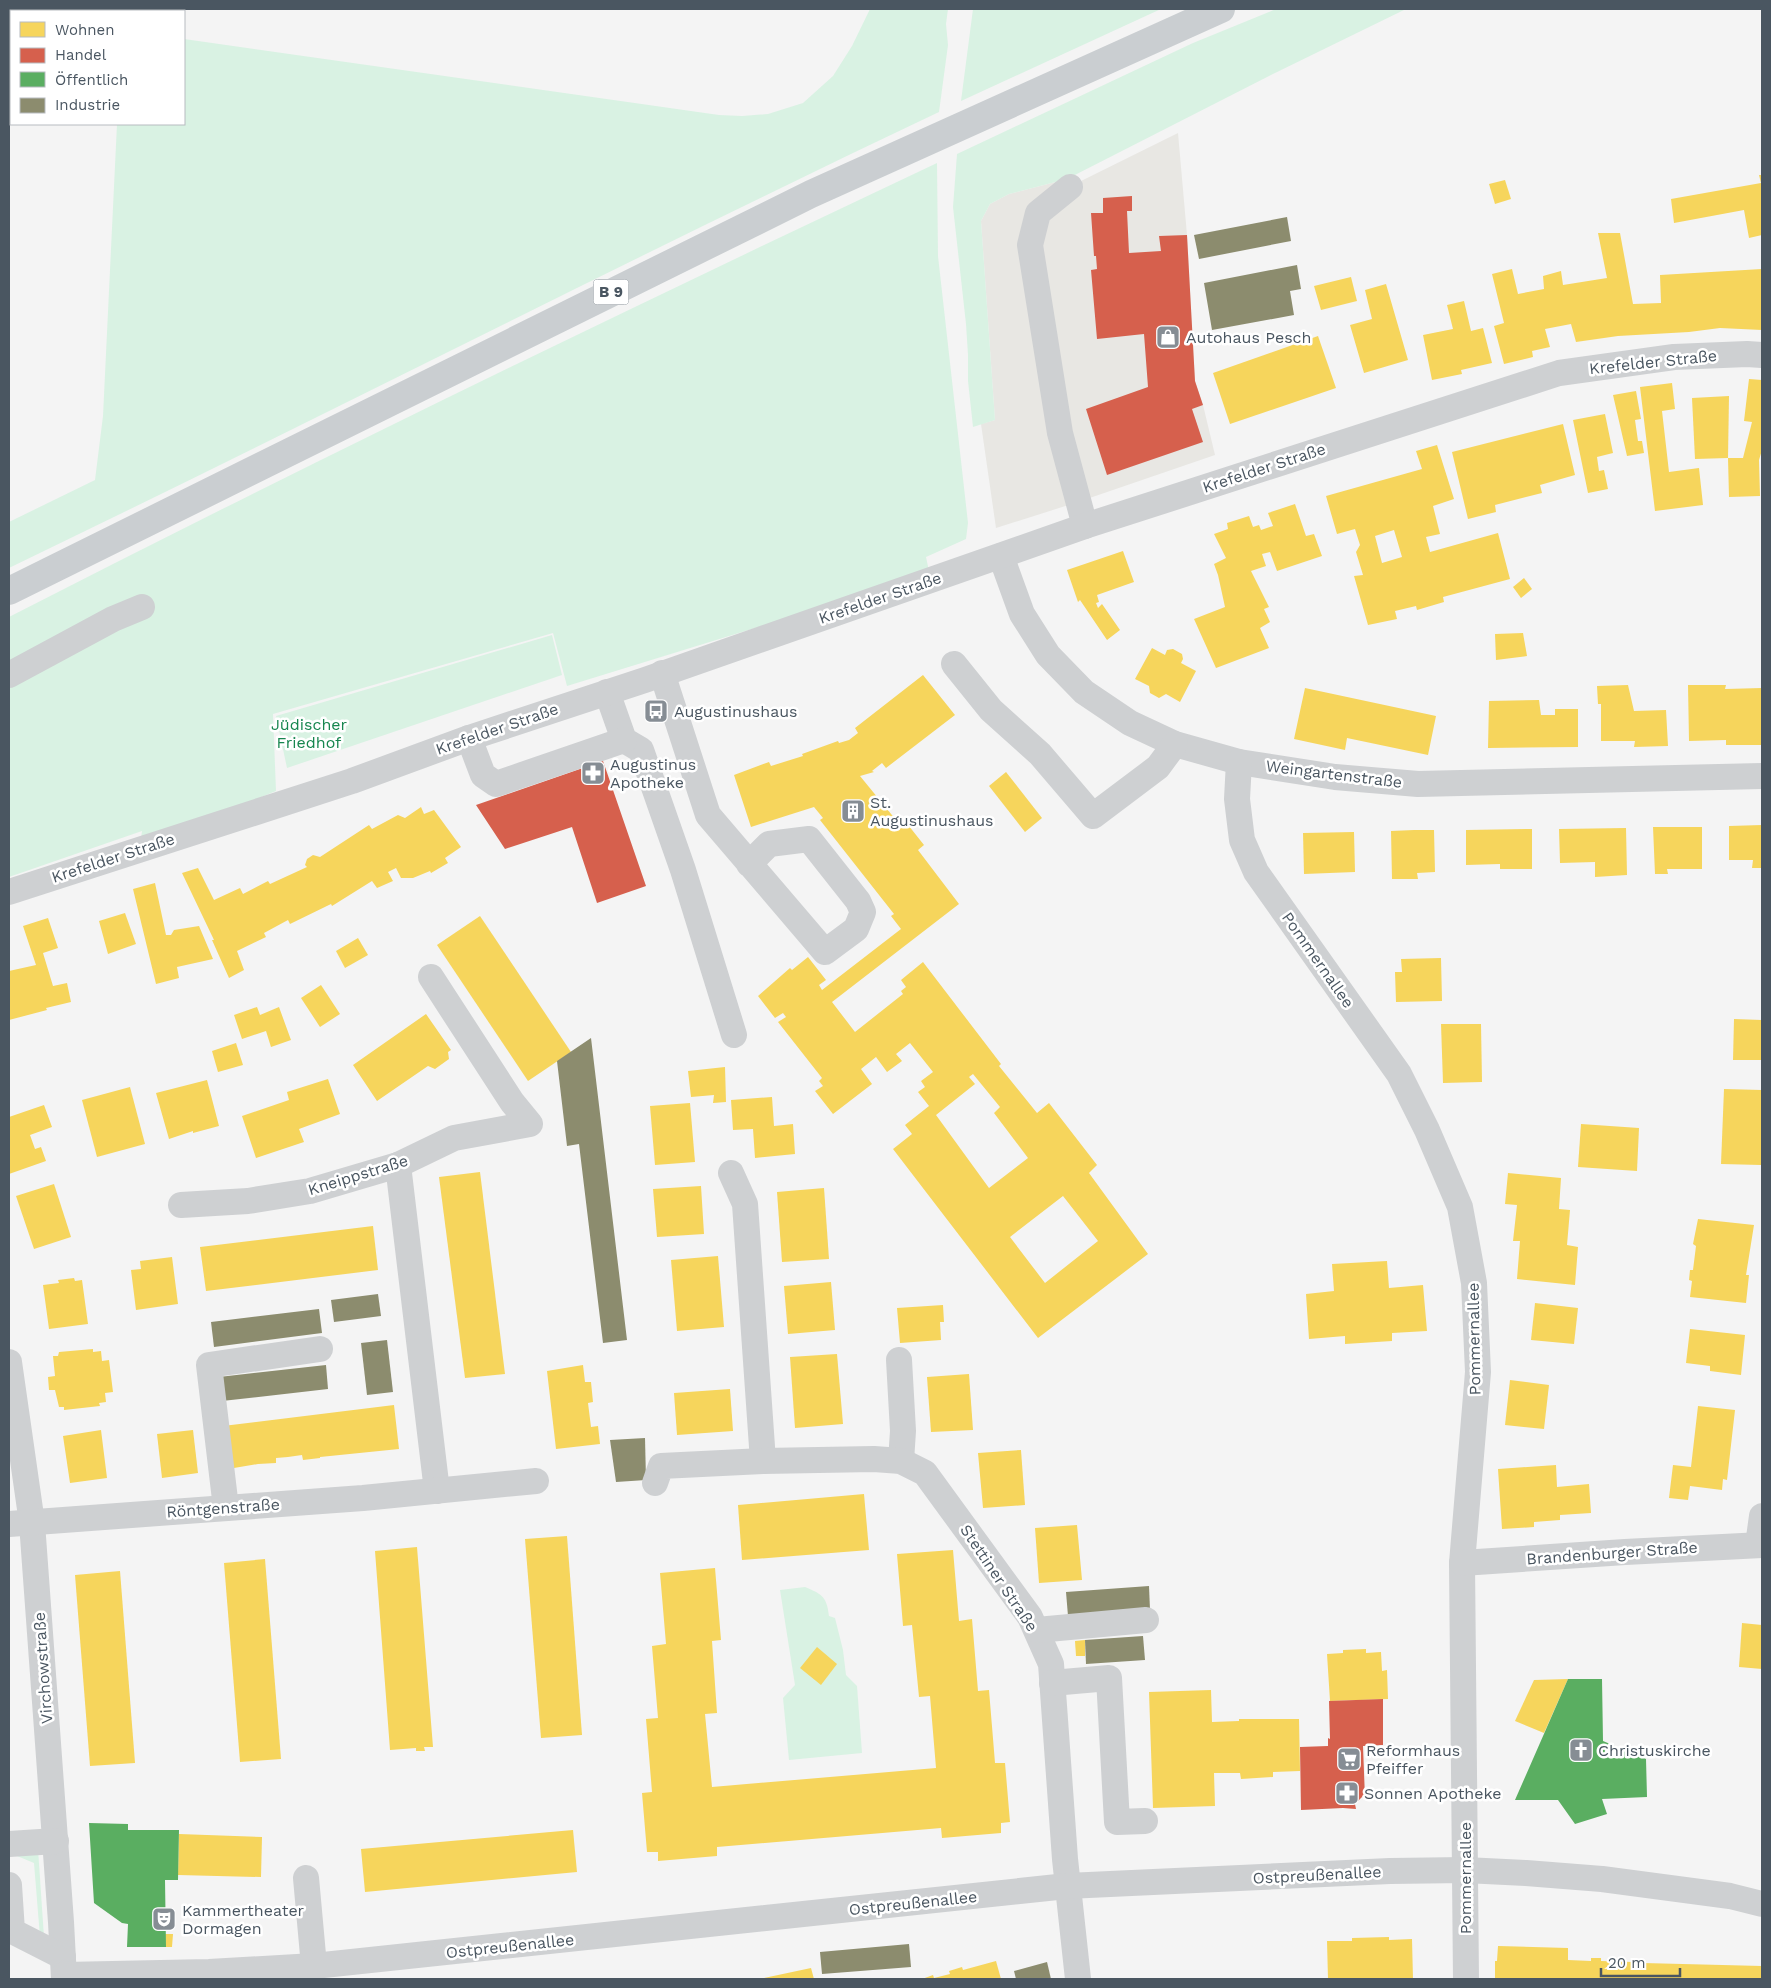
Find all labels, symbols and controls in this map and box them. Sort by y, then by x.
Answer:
legend [10,10,185,125]
text: Wohnen [55,21,114,39]
text: Handel [55,46,107,64]
text: Öffentlich [55,71,128,89]
text: Industrie [55,96,120,114]
road number: B 9 [594,280,628,304]
shop icon: Autohaus Pesch [1155,324,1181,350]
place label: Autohaus Pesch [1186,328,1311,347]
street label: Krefelder Straße [1588,346,1718,378]
street label: Krefelder Straße [1200,439,1328,497]
street label: Krefelder Straße [816,568,944,628]
bus stop icon: Augustinushaus [643,698,669,724]
street label: Krefelder Straße [433,699,561,759]
place label: Augustinushaus [674,702,798,721]
park label: Jüdischer Friedhof [271,715,348,752]
place label: Augustinus Apotheke [610,755,696,792]
street label: Weingartenstraße [1265,756,1403,792]
pharmacy icon: Augustinus Apotheke [580,760,606,786]
place label: St. Augustinushaus [870,793,994,830]
building icon: St. Augustinushaus [840,798,866,824]
street label: Krefelder Straße [49,829,177,887]
street label: Pommernallee [1278,908,1358,1012]
street label: Kneippstraße [306,1151,410,1199]
street label: Pommernallee [1464,1282,1484,1396]
street label: Röntgenstraße [166,1495,280,1521]
street label: Stettiner Straße [956,1521,1042,1635]
street label: Brandenburger Straße [1526,1538,1698,1568]
street label: Virchowstraße [30,1612,56,1724]
church icon: Christuskirche [1568,1737,1594,1763]
place label: Reformhaus Pfeiffer [1366,1741,1460,1778]
place label: Christuskirche [1598,1741,1711,1760]
supermarket icon: Reformhaus Pfeiffer [1336,1746,1362,1772]
pharmacy icon: Sonnen Apotheke [1334,1780,1360,1806]
place label: Sonnen Apotheke [1364,1784,1502,1803]
street label: Pommernallee [1456,1822,1475,1934]
street label: Ostpreußenallee [1252,1862,1382,1888]
street label: Ostpreußenallee [848,1887,978,1919]
place label: Kammertheater Dormagen [182,1901,305,1938]
theatre icon: Kammertheater Dormagen [151,1906,177,1932]
street label: Ostpreußenallee [445,1930,575,1962]
scale bar [1601,1946,1680,1978]
text: 20 m [1608,1954,1646,1972]

